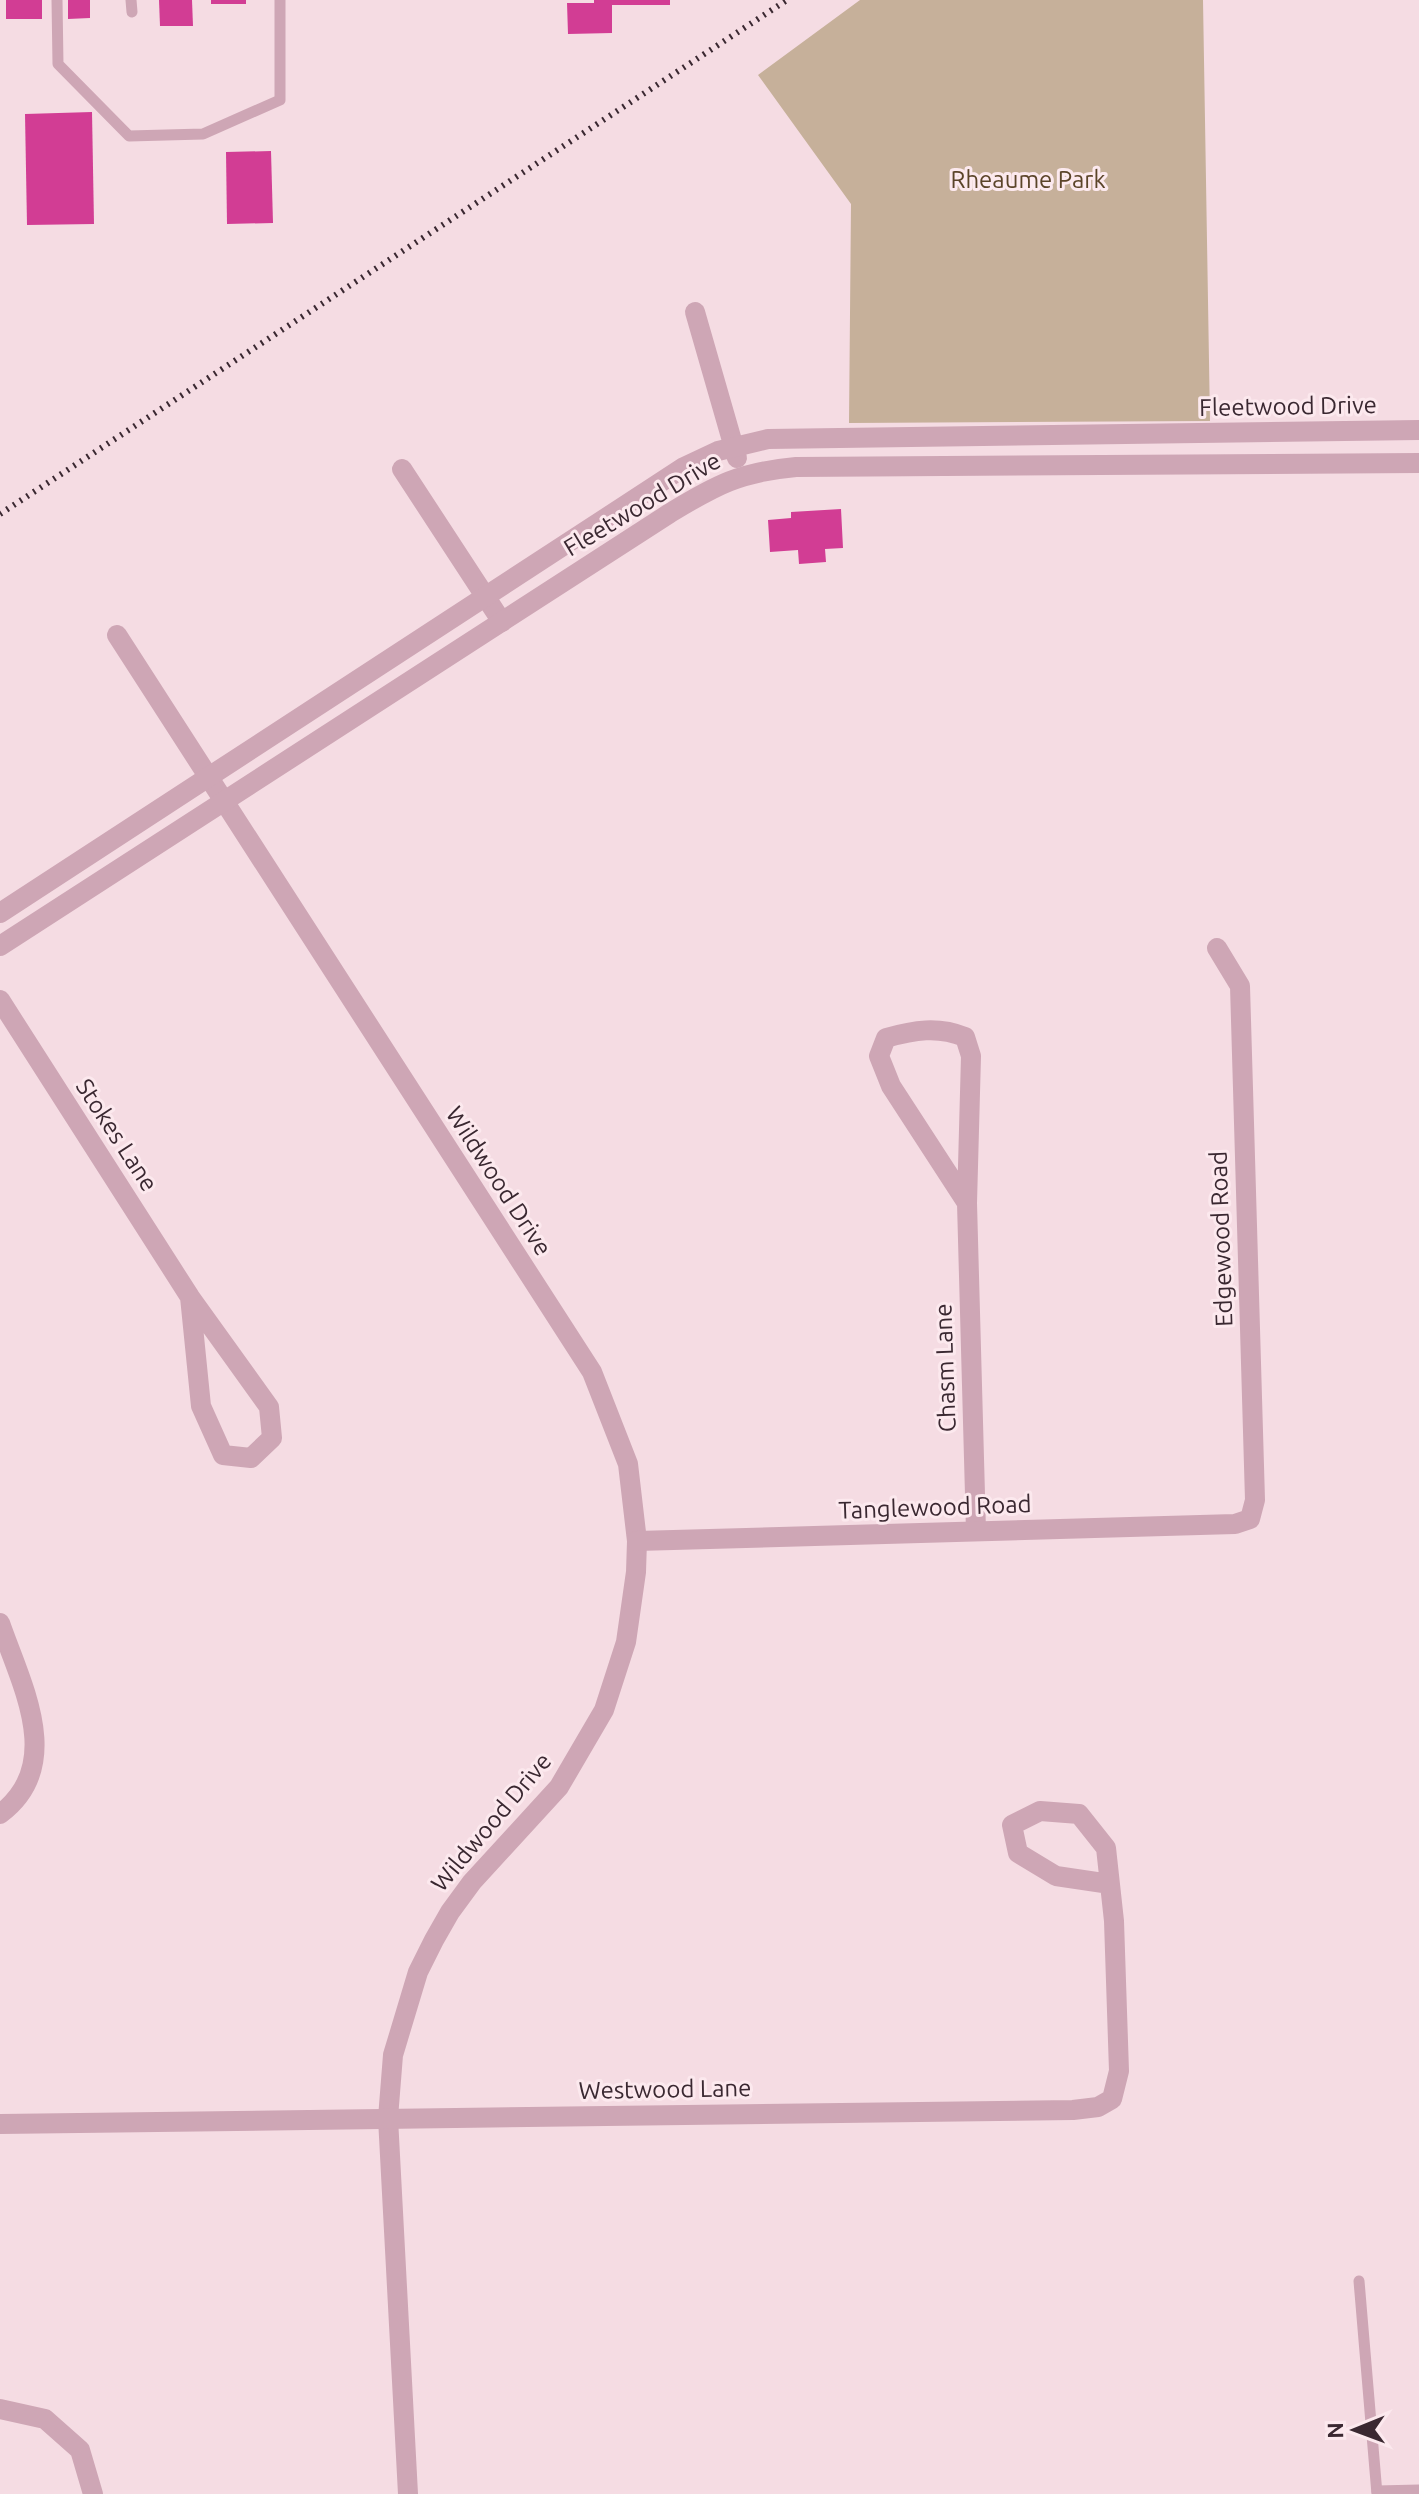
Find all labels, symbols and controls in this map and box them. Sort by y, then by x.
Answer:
park label: Rheaume Park [950,166,1106,193]
street label: Fleetwood Drive [1199,391,1377,421]
street label: Fleetwood Drive [559,447,725,561]
street label: Stokes Lane [71,1074,163,1196]
street label: Wildwood Drive [441,1102,557,1260]
street label: Edgewood Road [1204,1151,1238,1327]
street label: Chasm Lane [929,1303,961,1433]
street label: Tanglewood Road [838,1490,1032,1524]
street label: Wildwood Drive [425,1748,557,1896]
street label: Westwood Lane [578,2074,752,2104]
north arrow [1315,2390,1395,2470]
text: N [1322,2422,1347,2439]

